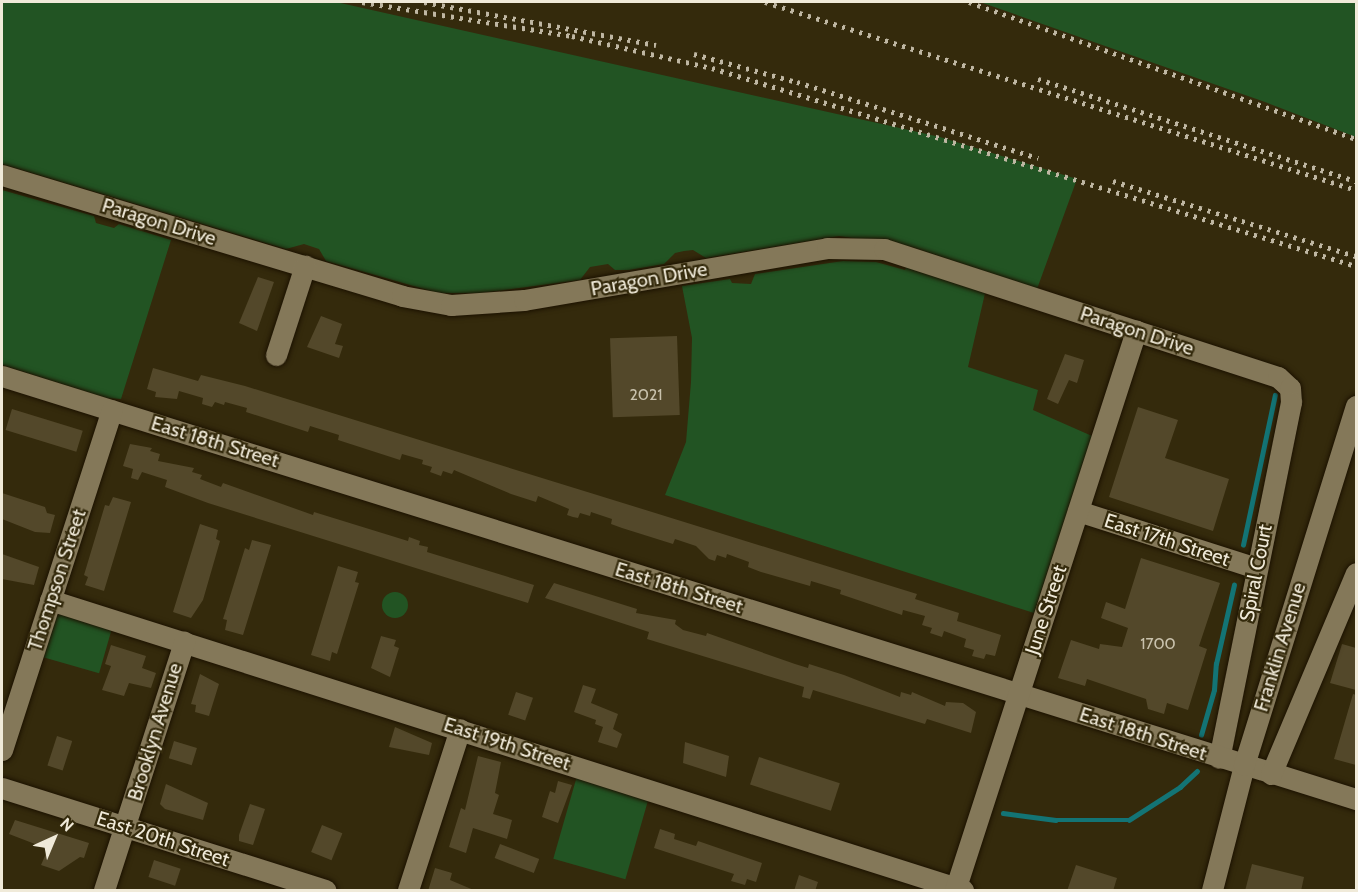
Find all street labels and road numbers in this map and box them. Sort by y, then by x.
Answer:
street label: Paragon Drive [99,193,219,251]
street label: Paragon Drive [589,257,709,301]
street label: Paragon Drive [1077,301,1197,361]
street label: East 18th Street [148,411,282,473]
street label: Thompson Street [23,506,91,654]
street label: East 17th Street [1101,508,1233,572]
street label: Spiral Court [1235,522,1277,624]
street label: East 18th Street [612,557,746,619]
street label: June Street [1020,562,1072,658]
street label: Franklin Avenue [1249,580,1311,714]
street label: Brooklyn Avenue [123,660,187,804]
street label: East 18th Street [1076,702,1210,766]
street label: East 19th Street [441,712,573,776]
street label: East 20th Street [94,806,232,872]

